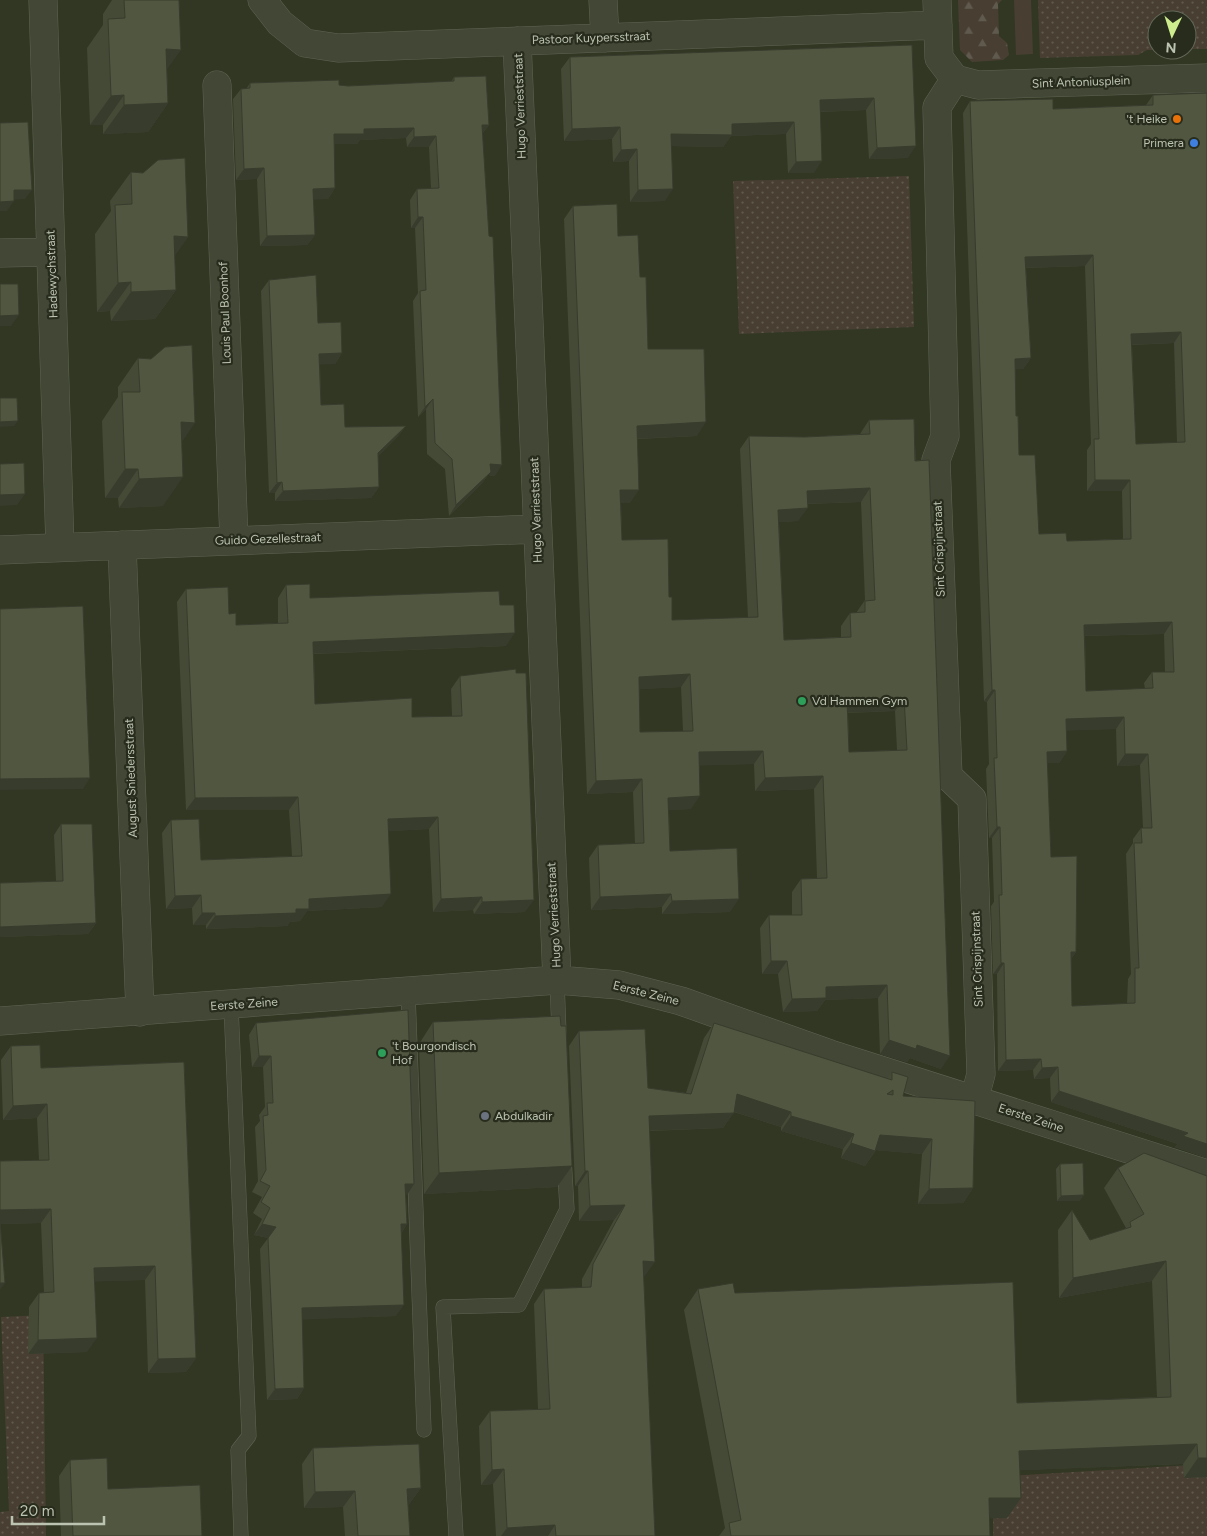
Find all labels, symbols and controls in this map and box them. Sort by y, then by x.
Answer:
north arrow [1147,10,1197,60]
street label: Pastoor Kuypersstraat [532,29,651,47]
text: N [1165,39,1177,56]
street label: Hugo Verrieststraat [511,53,529,159]
street label: Sint Antoniusplein [1032,73,1131,91]
place label: 't Heike [1127,112,1167,126]
marker: 't Heike [1171,113,1183,125]
place label: Primera [1143,136,1184,150]
marker: Primera [1188,137,1200,149]
street label: Hadewychstraat [43,229,61,318]
street label: Louis Paul Boonhof [216,261,234,364]
street label: Hugo Verrieststraat [527,457,545,563]
street label: Sint Crispijnstraat [930,500,948,597]
street label: Guido Gezellestraat [215,530,322,548]
place label: Vd Hammen Gym [812,694,907,708]
marker: Vd Hammen Gym [796,695,808,707]
street label: August Sniedersstraat [122,718,140,838]
street label: Hugo Verrieststraat [544,861,564,968]
street label: Sint Crispijnstraat [968,910,986,1007]
street label: Eerste Zeine [612,978,681,1008]
street label: Eerste Zeine [210,995,279,1013]
place label: 't Bourgondisch Hof [392,1039,477,1067]
marker: 't Bourgondisch Hof [376,1047,388,1059]
street label: Eerste Zeine [997,1101,1066,1135]
place label: Abdulkadir [495,1109,552,1123]
marker: Abdulkadir [479,1110,491,1122]
scale bar [12,1494,105,1526]
text: 20 m [20,1502,54,1520]

